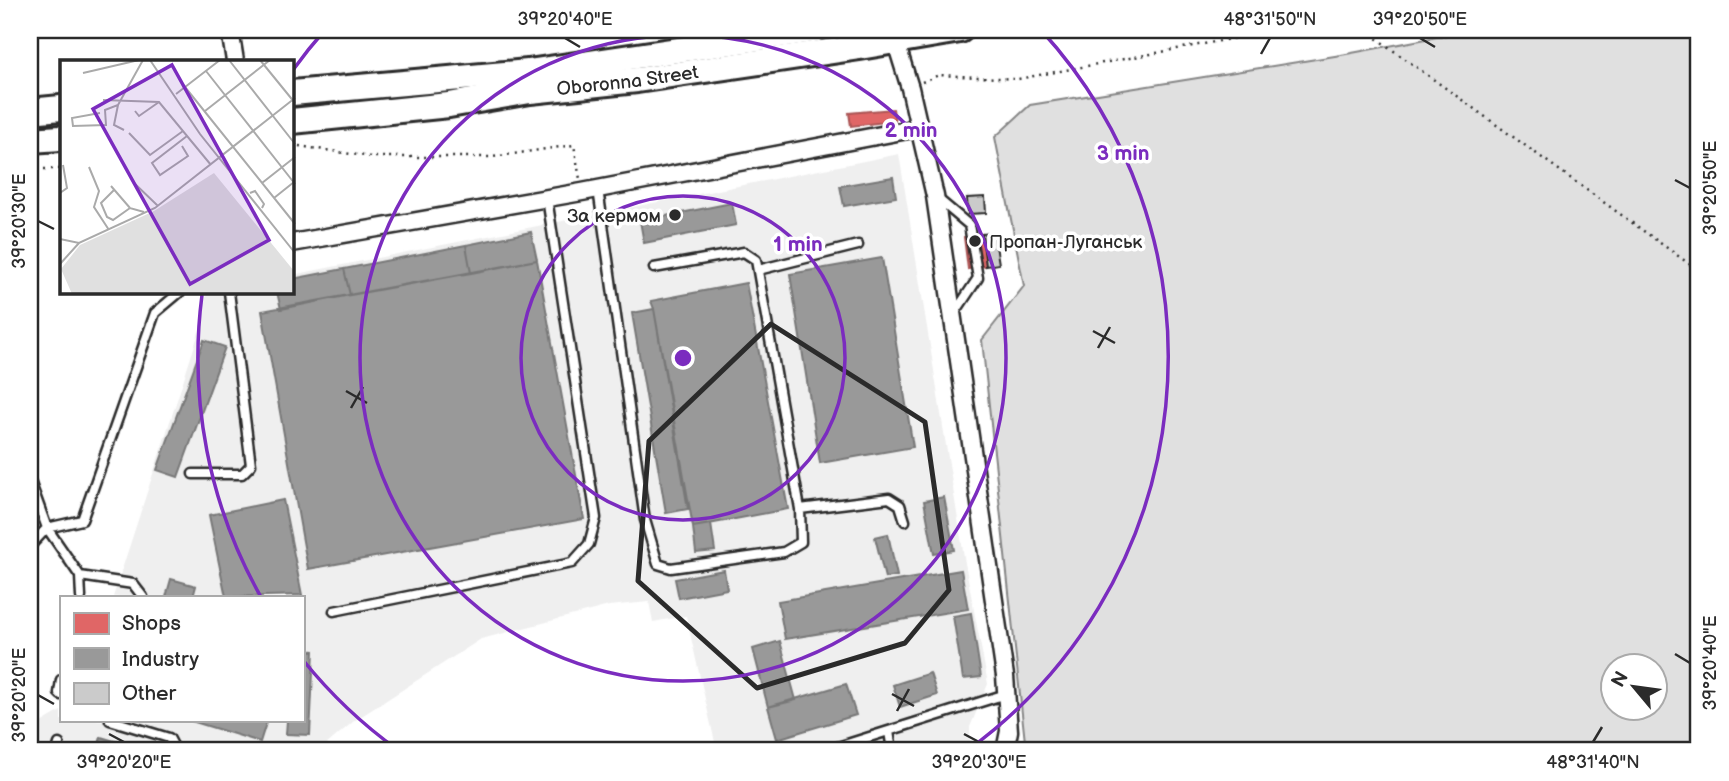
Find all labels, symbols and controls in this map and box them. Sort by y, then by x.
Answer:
text: 39°20'40"E [517,9,613,30]
text: 48°31'50"N [1224,9,1317,30]
text: 39°20'50"E [1373,9,1467,30]
inset map [60,60,294,294]
street label: Oboronna Street [556,61,700,101]
text: 2 min [884,118,938,143]
text: 3 min [1097,141,1149,166]
text: 39°20'50"E [1700,141,1721,235]
text: 39°20'30"E [9,173,30,269]
place label: За кермом [567,205,661,228]
marker: За кермом [667,207,683,223]
place label: Пропан-Луганськ [989,231,1142,254]
text: 1 min [773,232,823,257]
marker: Пропан-Луганськ [967,233,983,249]
centre of rings [671,346,695,370]
legend [60,596,304,722]
text: Shops [122,611,181,636]
text: 39°20'40"E [1700,615,1721,711]
text: 39°20'20"E [9,647,30,742]
text: Industry [122,647,200,672]
north arrow [1600,652,1670,722]
text: N [1607,668,1634,691]
text: Other [122,681,177,706]
text: 39°20'20"E [77,752,172,773]
text: 39°20'30"E [931,752,1027,773]
text: 48°31'40"N [1546,752,1640,773]

